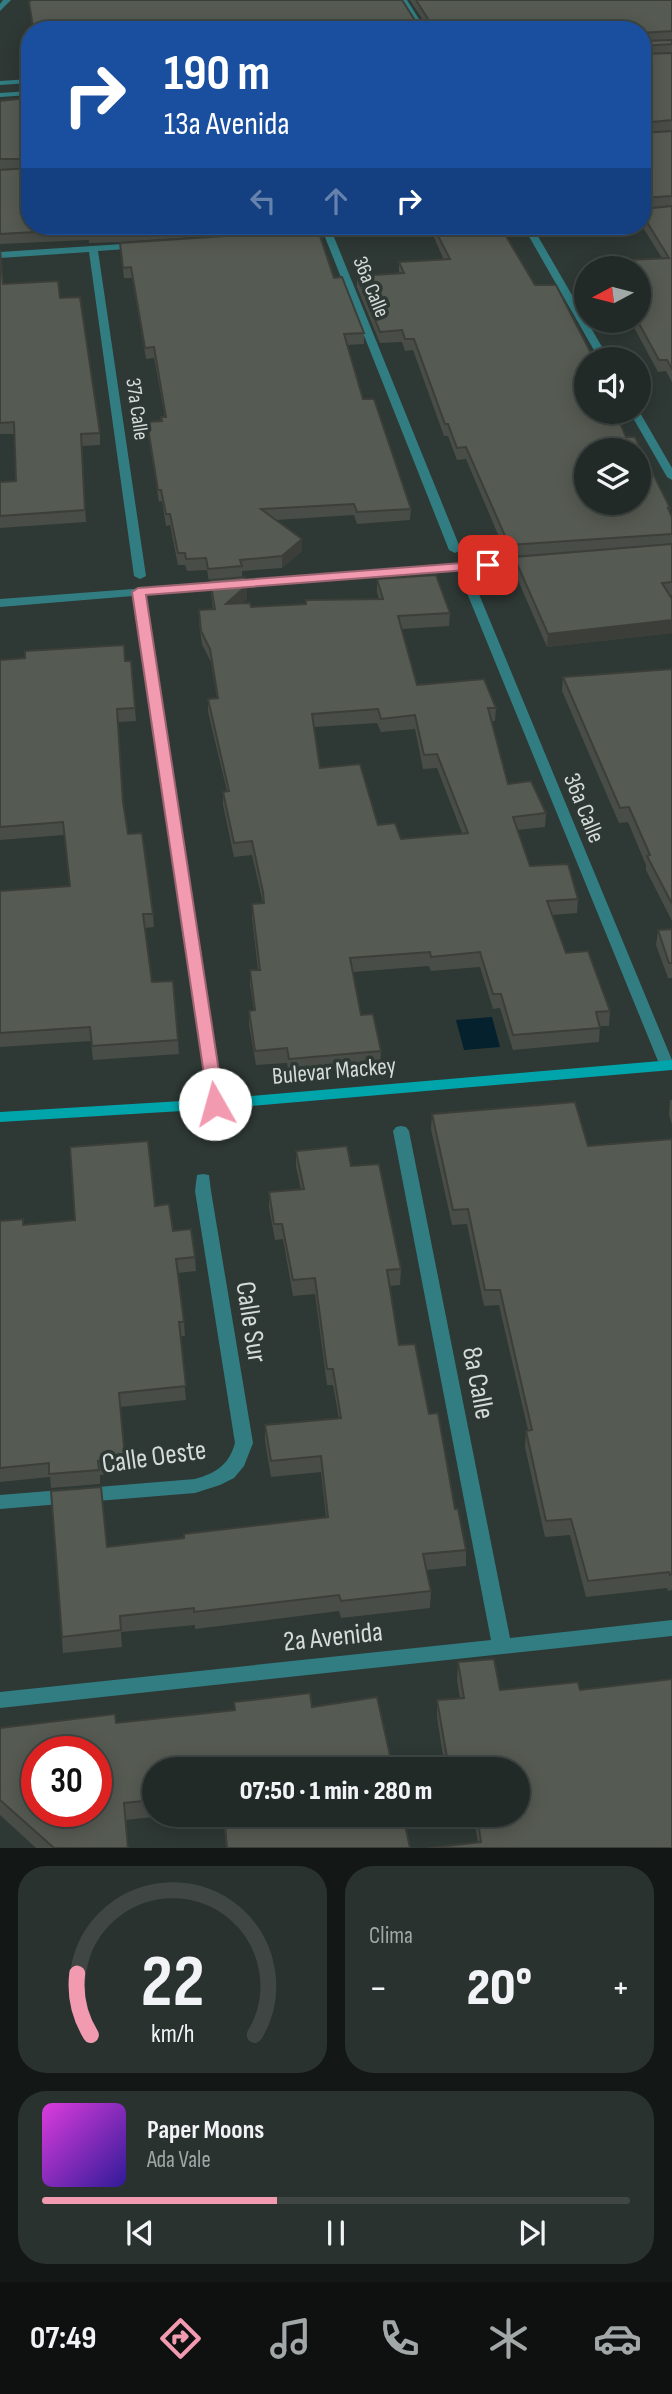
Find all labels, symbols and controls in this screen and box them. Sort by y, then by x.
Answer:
text: 190 m [164,45,270,104]
icon: right [49,49,140,140]
text: 13a Avenida [164,105,290,144]
icon: left [244,182,282,220]
icon: ahead [317,182,355,220]
icon: right [390,182,428,220]
street label: 36a Calle [348,253,394,321]
north arrow [574,256,651,332]
map controls [574,256,651,515]
button: sound [574,347,651,424]
street label: 37a Calle [120,376,154,442]
button: layers [574,438,651,515]
pin [458,535,518,595]
icon: arrive [469,546,507,584]
street label: 36a Calle [557,769,611,847]
street label: Bulevar Mackey [271,1051,397,1091]
position arrow [178,1067,252,1141]
street label: Calle Sur [228,1279,274,1365]
street label: 8a Calle [455,1344,501,1422]
street label: Calle Oeste [100,1433,208,1481]
street label: 2a Avenida [282,1615,384,1659]
speed limit sign: 30 [21,1736,112,1827]
text: 07:50 · 1 min · 280 m [240,1776,432,1807]
text: Clima [369,1922,413,1950]
text: 22 [141,1940,204,2028]
text: 20° [467,1957,532,2020]
text: − [369,1966,388,2011]
text: + [611,1966,630,2011]
text: km/h [151,2019,194,2050]
text: Paper Moons [147,2115,264,2146]
text: Ada Vale [147,2146,211,2174]
icon: previous [121,2214,159,2252]
icon: pause [317,2214,355,2252]
icon: next [513,2214,551,2252]
icon: directions [156,2314,205,2363]
icon: music [266,2314,315,2363]
icon: phone [375,2314,424,2363]
icon: climate [484,2314,533,2363]
icon: car [593,2314,642,2363]
text: 07:49 [30,2319,96,2358]

